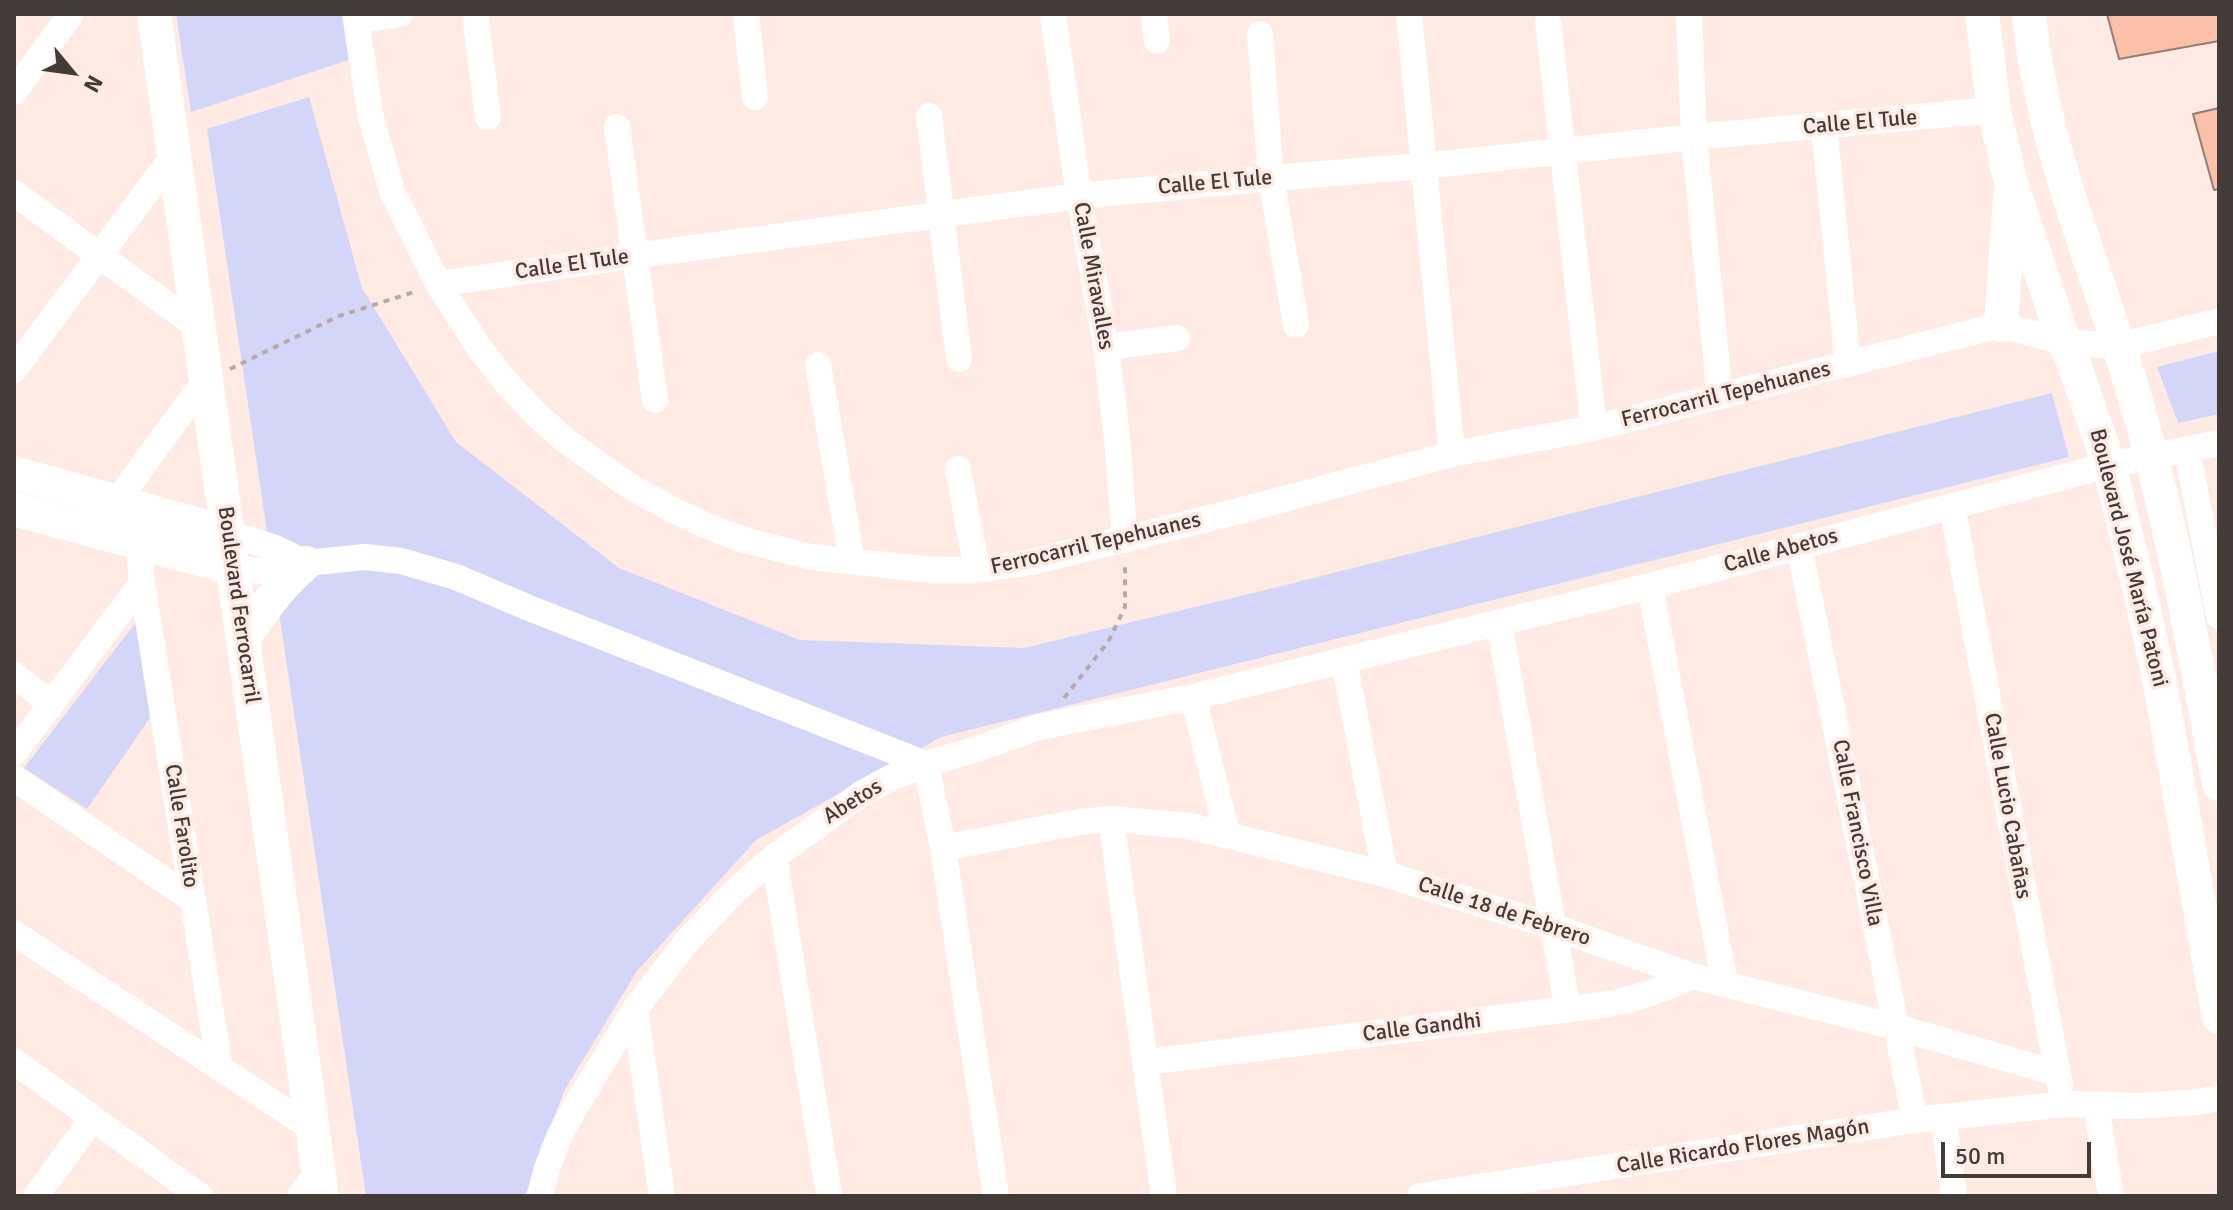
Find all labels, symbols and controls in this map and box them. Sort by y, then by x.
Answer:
north arrow [32,32,112,112]
text: N [78,71,109,97]
street label: Calle El Tule [1802,105,1918,141]
street label: Calle El Tule [1157,165,1273,201]
street label: Calle Miravalles [1067,200,1119,352]
street label: Calle El Tule [513,244,631,286]
street label: Ferrocarril Tepehuanes [1619,356,1833,434]
street label: Boulevard José María Patoni [2083,426,2173,690]
street label: Boulevard Ferrocarril [211,505,265,705]
street label: Ferrocarril Tepehuanes [988,507,1204,581]
street label: Calle Abetos [1721,523,1841,579]
street label: Calle Lucio Cabañas [1978,711,2036,901]
street label: Calle Francisco Villa [1826,737,1888,929]
street label: Calle Farolito [158,762,204,890]
street label: Abetos [819,774,887,830]
street label: Calle 18 de Febrero [1414,872,1594,952]
street label: Calle Gandhi [1361,1008,1483,1048]
street label: Calle Ricardo Flores Magón [1615,1114,1871,1180]
scale bar [1945,1126,2095,1176]
text: 50 m [1955,1141,2005,1171]

